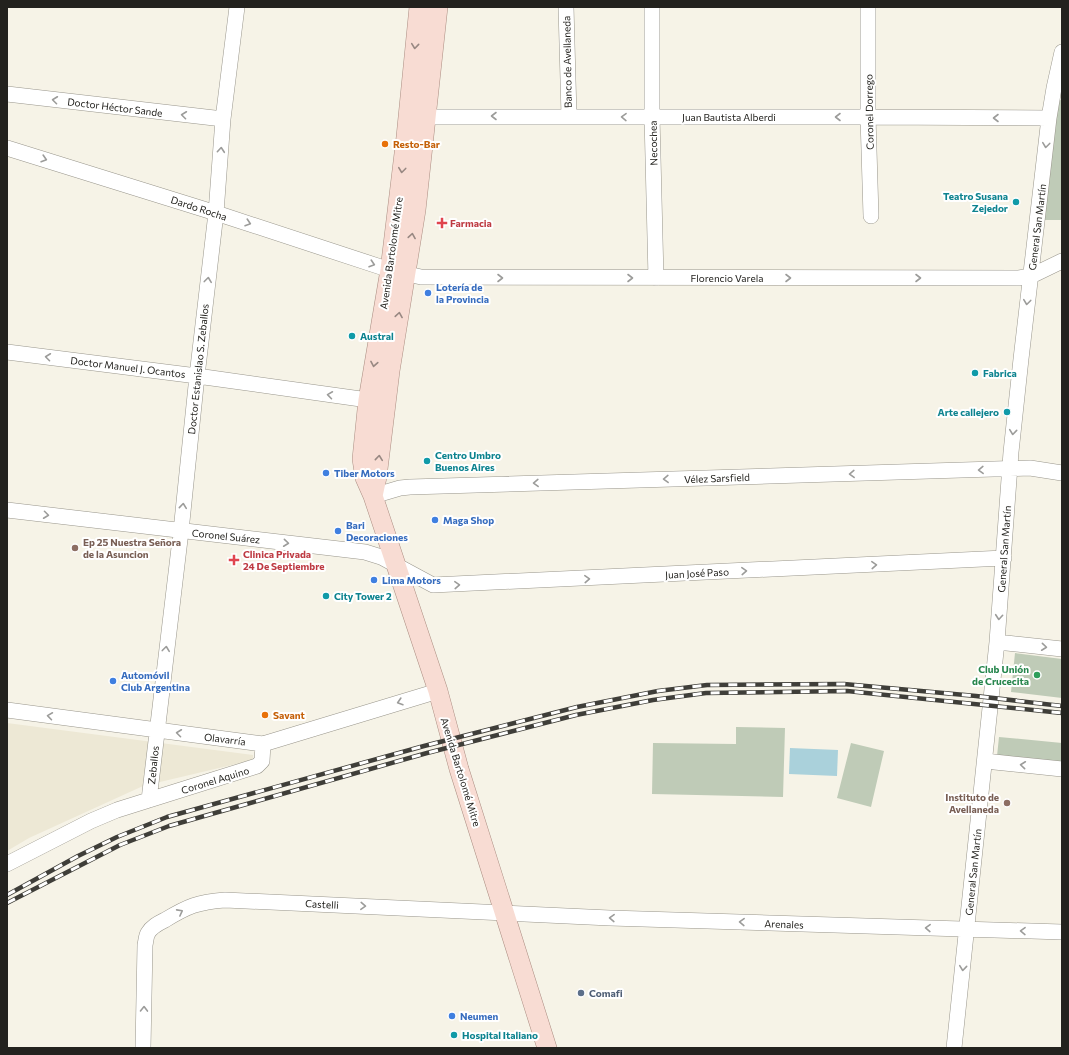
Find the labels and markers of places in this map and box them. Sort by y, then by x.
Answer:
place label: Resto-Bar [393,138,440,150]
marker: Resto-Bar [380,139,390,149]
place label: Teatro Susana Zejedor [943,190,1008,214]
marker: Teatro Susana Zejedor [1011,197,1021,207]
place label: Farmacia [450,217,492,229]
marker: Farmacia [437,218,447,228]
place label: Lotería de la Provincia [436,281,489,305]
marker: Lotería de la Provincia [423,288,433,298]
place label: Austral [360,330,394,342]
marker: Austral [347,331,357,341]
place label: Fabrica [983,367,1017,379]
marker: Fabrica [970,368,980,378]
place label: Arte callejero [937,406,999,418]
marker: Arte callejero [1002,407,1012,417]
place label: Centro Umbro Buenos Aires [435,449,501,473]
marker: Centro Umbro Buenos Aires [422,456,432,466]
place label: Tiber Motors [334,467,395,479]
marker: Tiber Motors [321,468,331,478]
place label: Maga Shop [443,514,494,526]
marker: Maga Shop [430,515,440,525]
place label: Bari Decoraciones [346,519,408,543]
marker: Bari Decoraciones [333,526,343,536]
place label: Ep 25 Nuestra Señora de la Asuncion [83,536,181,560]
marker: Ep 25 Nuestra Señora de la Asuncion [70,543,80,553]
place label: Clinica Privada 24 De Septiembre [243,548,324,572]
marker: Clinica Privada 24 De Septiembre [228,554,240,566]
place label: Lima Motors [382,574,441,586]
marker: Lima Motors [369,575,379,585]
place label: City Tower 2 [334,590,392,602]
marker: City Tower 2 [321,591,331,601]
place label: Club Unión de Crucecita [972,663,1029,687]
place label: Automóvil Club Argentina [121,669,190,693]
marker: Club Unión de Crucecita [1032,670,1042,680]
marker: Automóvil Club Argentina [108,676,118,686]
place label: Savant [273,709,305,721]
marker: Savant [260,710,270,720]
place label: Instituto de Avellaneda [945,791,999,815]
marker: Instituto de Avellaneda [1002,798,1012,808]
place label: Comafi [589,987,623,999]
marker: Comafi [576,988,586,998]
place label: Neumen [460,1010,498,1022]
marker: Neumen [447,1011,457,1021]
place label: Hospital Italiano [462,1029,538,1041]
marker: Hospital Italiano [449,1030,459,1040]

